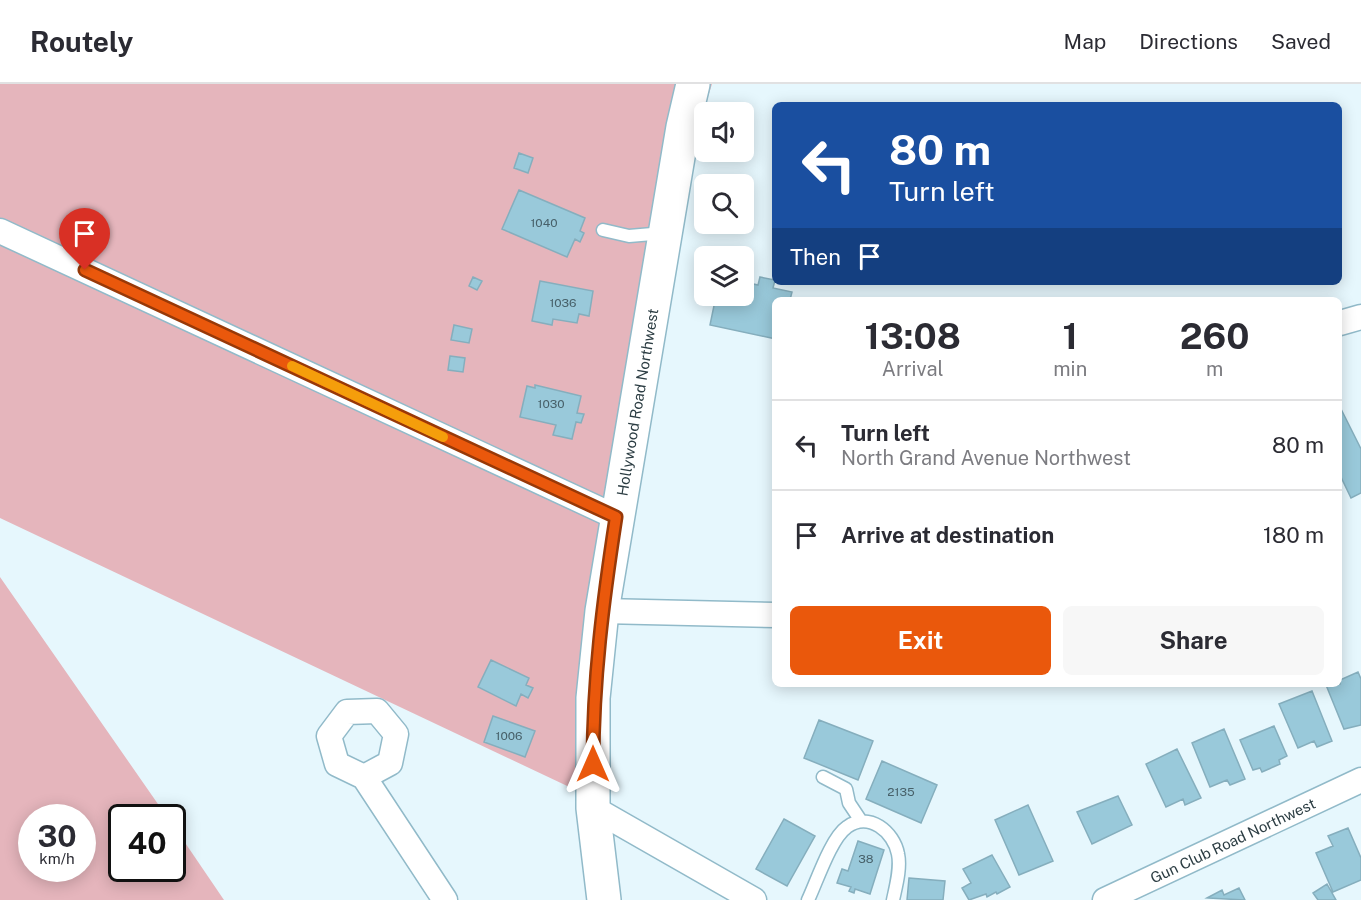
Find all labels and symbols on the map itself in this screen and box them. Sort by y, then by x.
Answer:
pin [59,208,110,270]
house number: 1040 [530,216,558,230]
house number: 1036 [549,296,577,310]
street label: Hollywood Road Northwest [613,307,661,497]
house number: 1030 [538,397,564,411]
house number: 1006 [496,729,522,743]
position arrow [561,732,625,796]
house number: 2135 [887,785,915,799]
street label: Gun Club Road Northwest [1147,794,1318,886]
speed limit sign: 40 [108,804,186,882]
house number: 38 [858,852,874,866]

